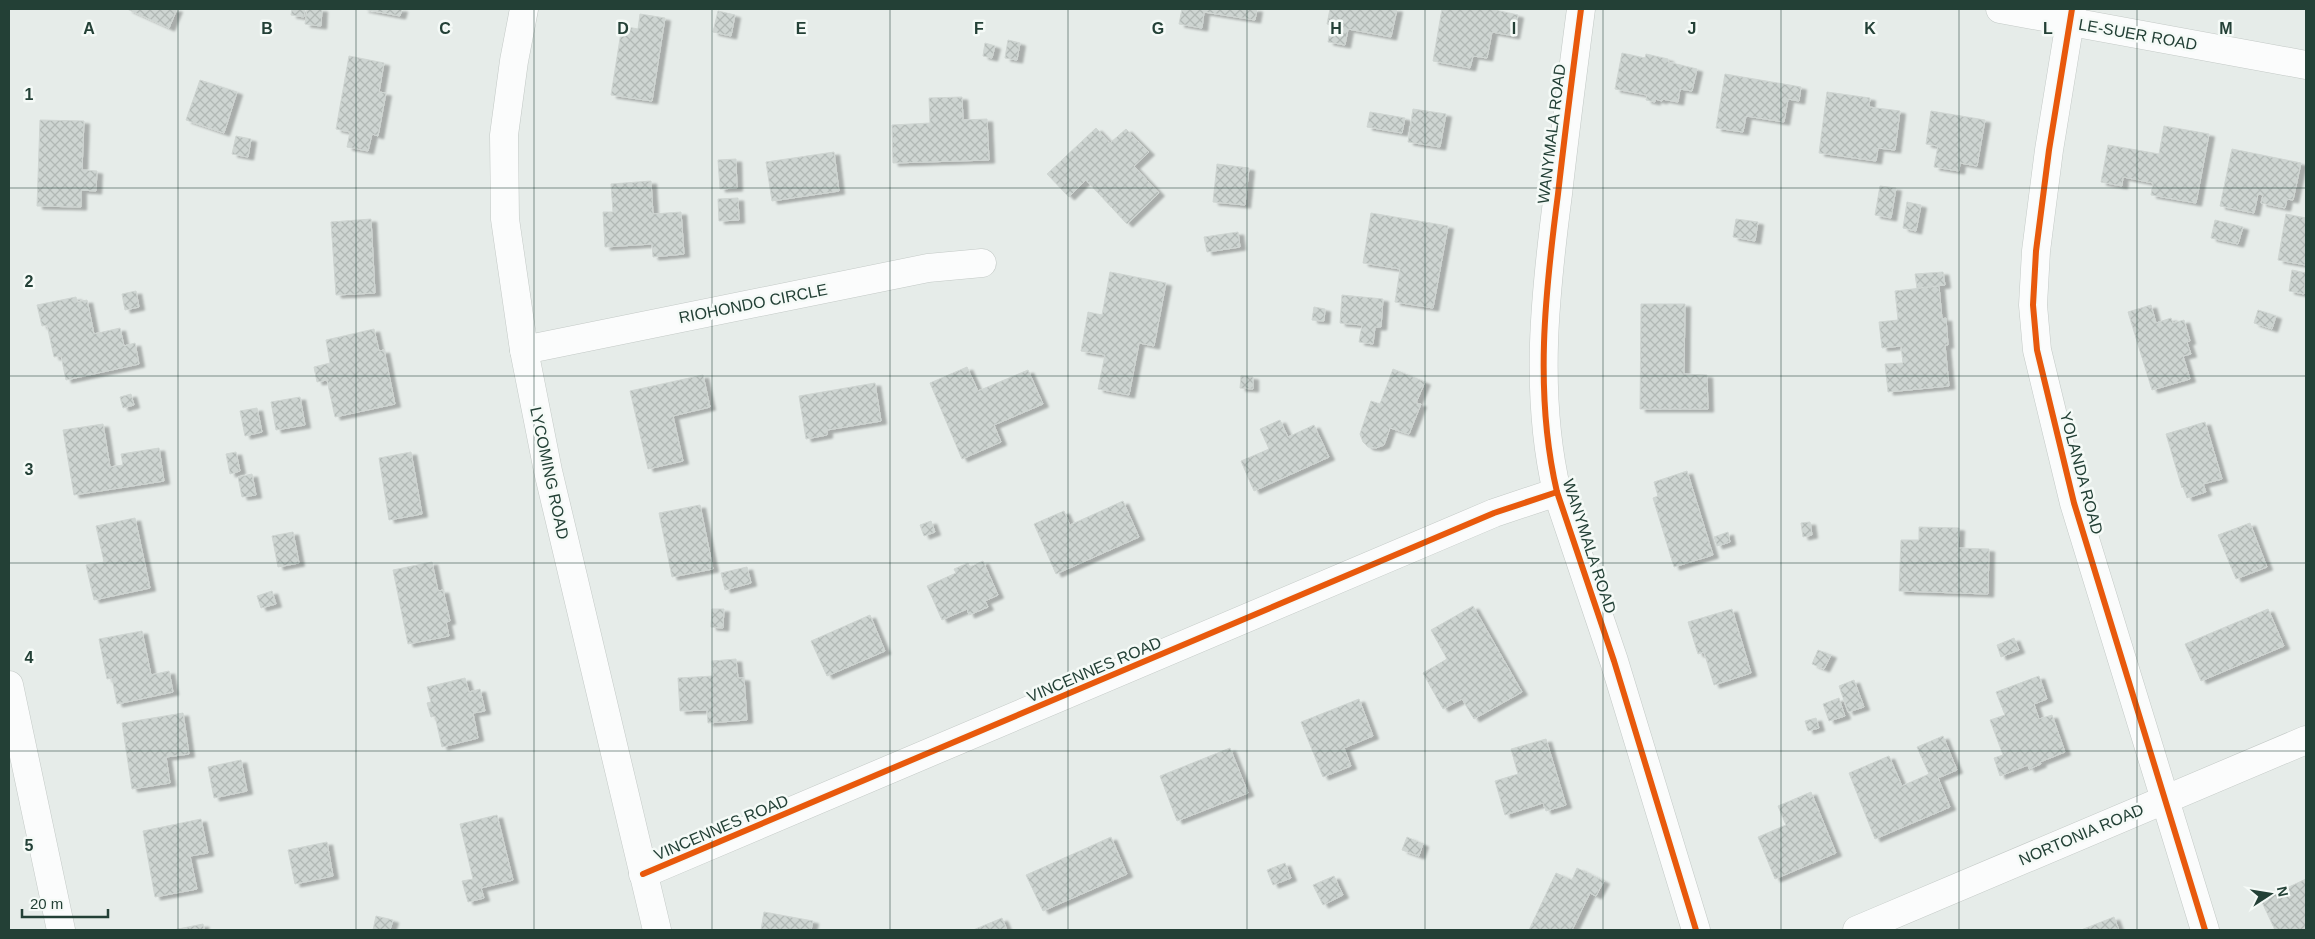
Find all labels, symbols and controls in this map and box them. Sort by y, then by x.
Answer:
street label: LE-SUER ROAD [2077,16,2198,53]
text: A [83,20,95,37]
text: B [261,20,273,37]
text: C [439,20,451,37]
text: D [617,20,629,37]
text: E [796,20,807,37]
text: F [974,20,984,37]
text: G [1152,20,1164,37]
text: H [1330,20,1342,37]
text: I [1512,20,1516,37]
text: J [1688,20,1696,37]
text: K [1864,20,1876,37]
text: L [2043,20,2053,37]
text: M [2219,20,2233,37]
street label: WANYMALA ROAD [1534,63,1569,205]
text: 1 [25,86,34,103]
text: 2 [25,273,34,290]
street label: RIOHONDO CIRCLE [677,281,829,326]
street label: LYCOMING ROAD [527,405,572,541]
street label: YOLANDA ROAD [2057,410,2106,536]
text: 3 [25,461,34,478]
street label: WANYMALA ROAD [1560,477,1619,616]
street label: VINCENNES ROAD [1025,633,1164,705]
text: 4 [25,649,34,666]
street label: VINCENNES ROAD [652,791,791,863]
street label: NORTONIA ROAD [2016,801,2146,868]
text: 5 [25,837,34,854]
north arrow [2245,869,2295,919]
text: N [2274,885,2292,898]
scale bar [22,886,109,918]
text: 20 m [30,895,63,912]

